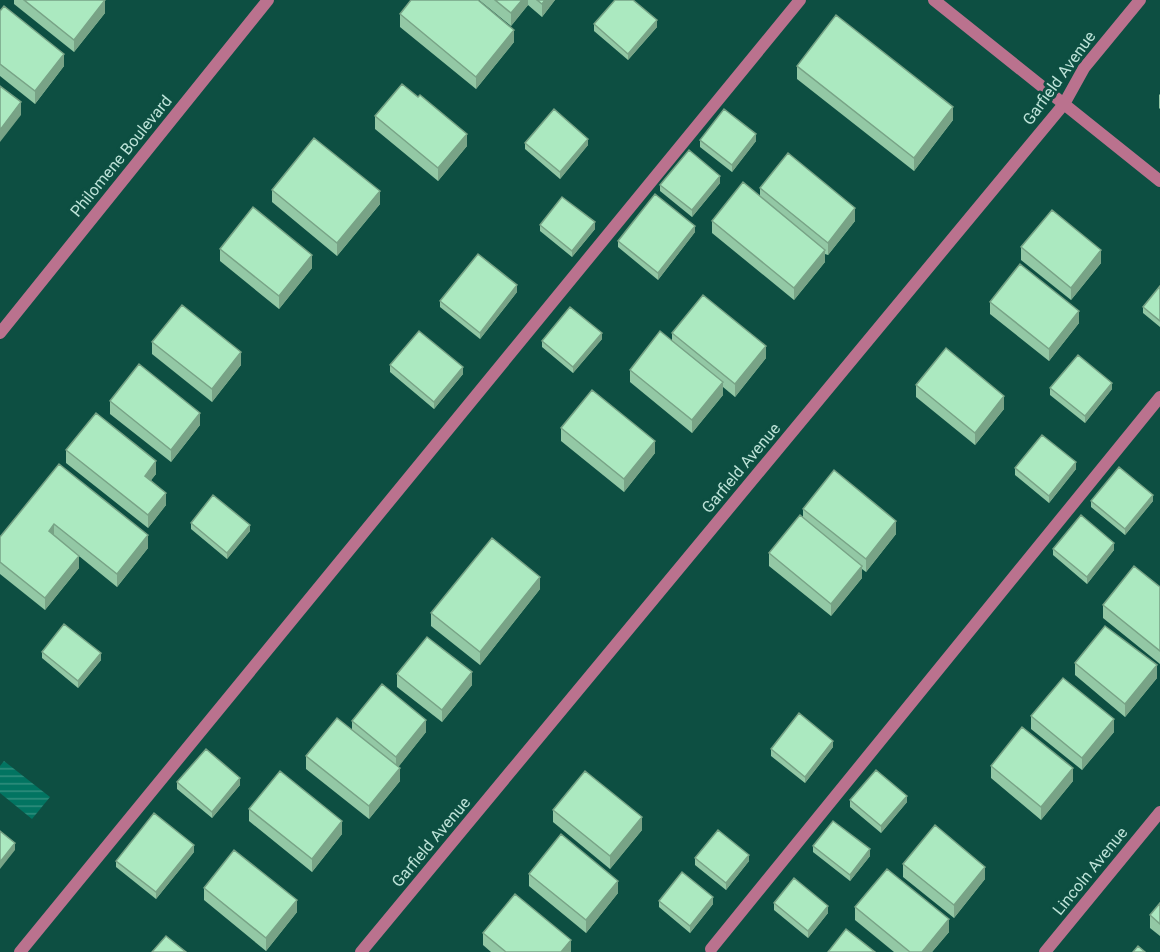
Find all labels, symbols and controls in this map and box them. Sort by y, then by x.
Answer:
street label: Garfield Avenue [1019,27,1099,129]
street label: Philomene Boulevard [66,92,176,220]
street label: Garfield Avenue [698,419,784,517]
street label: Garfield Avenue [388,793,474,891]
street label: Lincoln Avenue [1049,823,1131,919]

